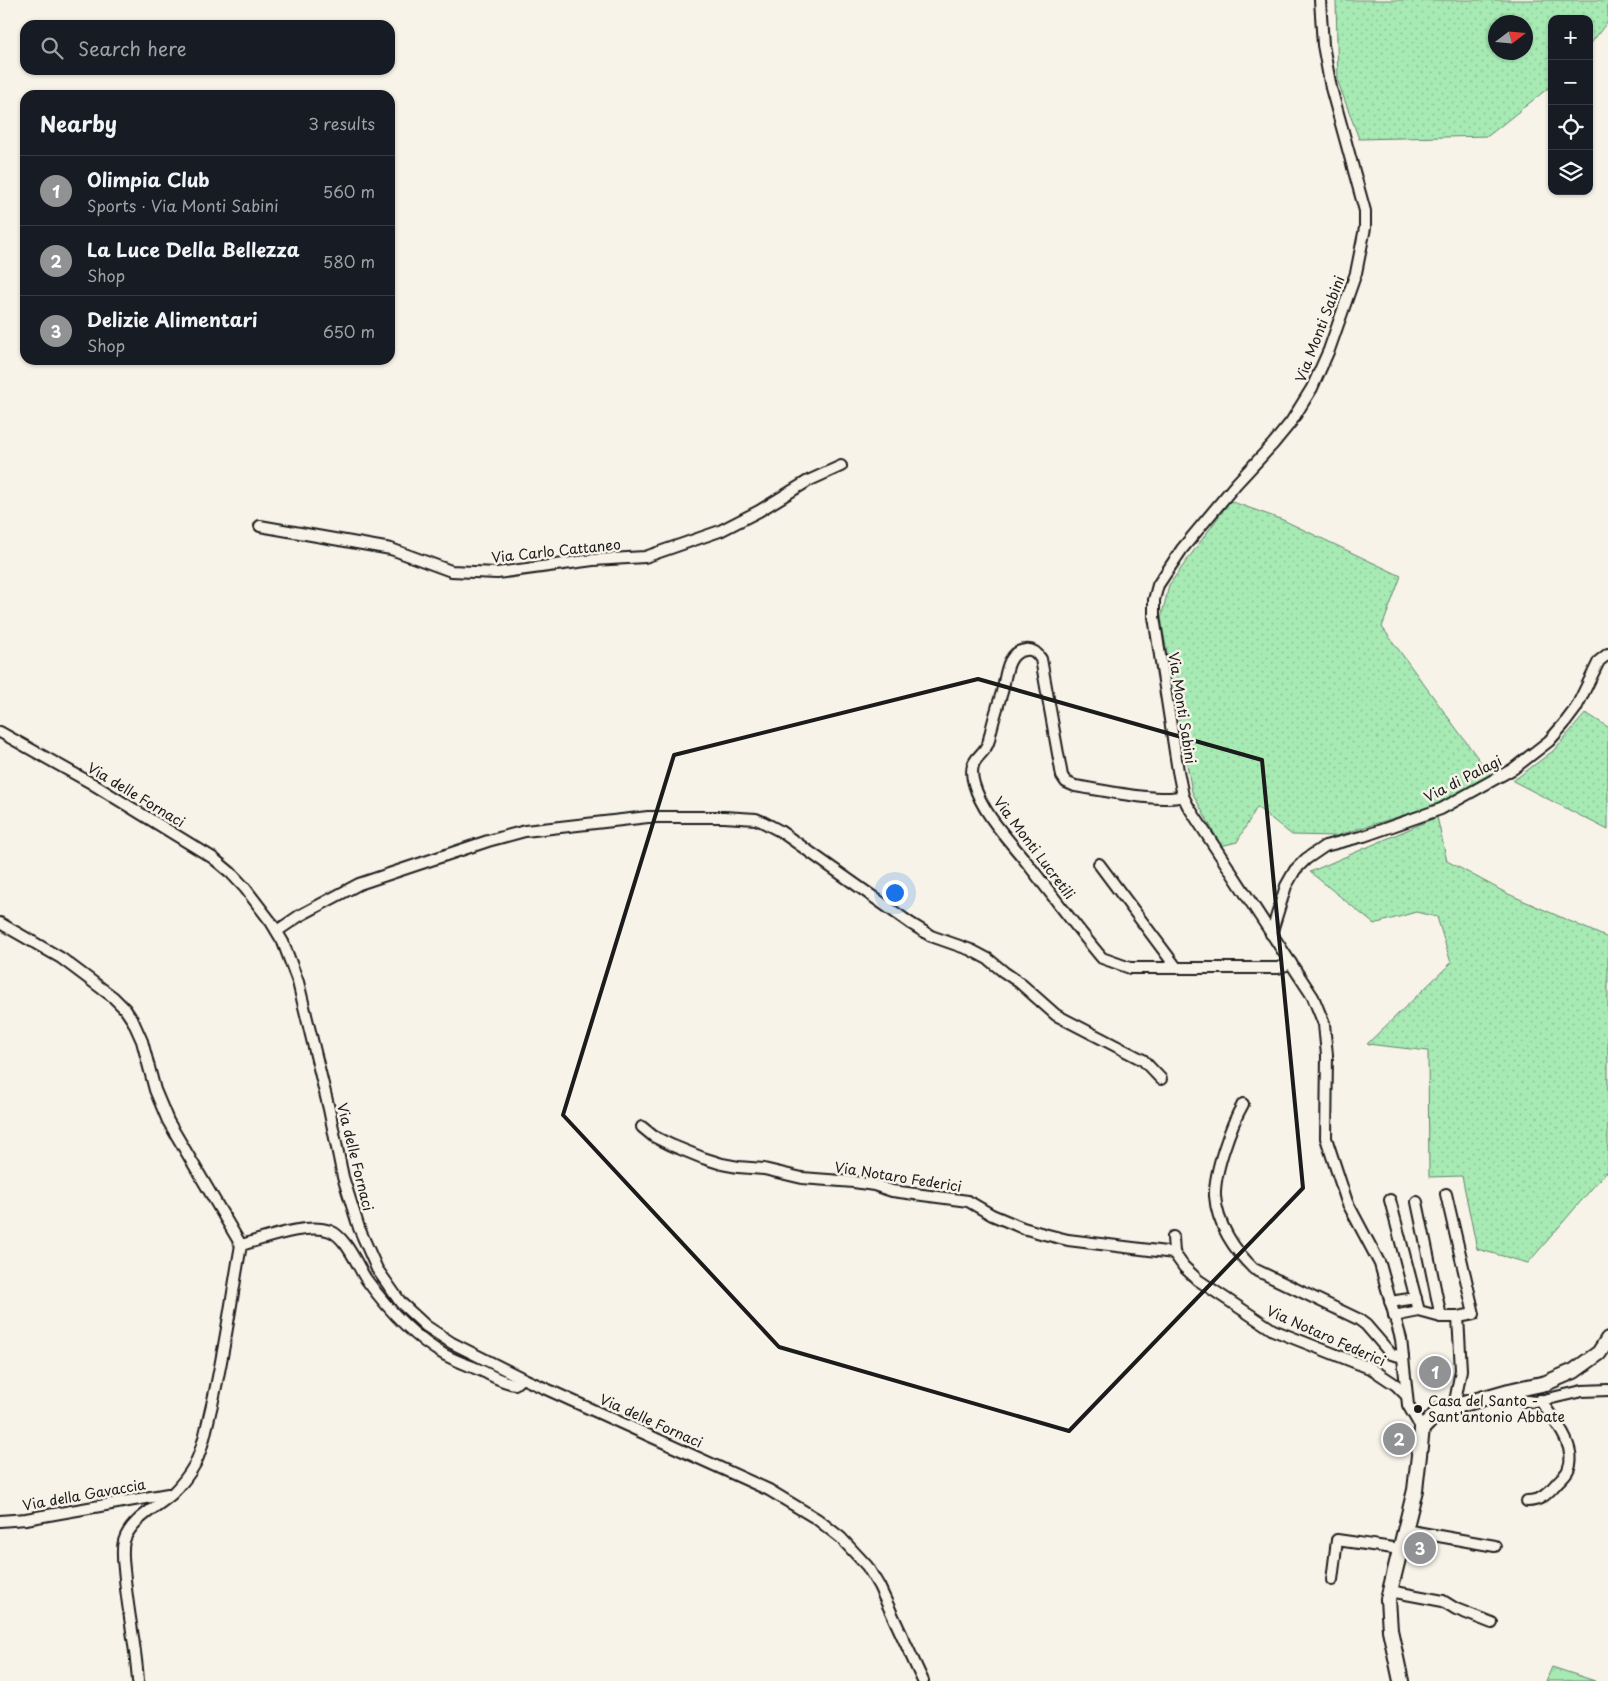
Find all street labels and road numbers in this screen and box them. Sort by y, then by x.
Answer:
street label: Via Monti Sabini [1290,272,1350,385]
street label: Via Carlo Cattaneo [490,533,622,568]
street label: Via Monti Sabini [1163,651,1202,765]
street label: Via di Palagi [1420,750,1505,807]
street label: Via delle Fornaci [83,757,189,832]
street label: Via Monti Lucretili [989,792,1080,904]
street label: Via delle Fornaci [332,1101,379,1213]
street label: Via Notaro Federici [833,1156,963,1197]
street label: Via Notaro Federici [1263,1300,1389,1371]
street label: Via delle Fornaci [596,1388,706,1453]
street label: Via della Gavaccia [21,1473,148,1516]

